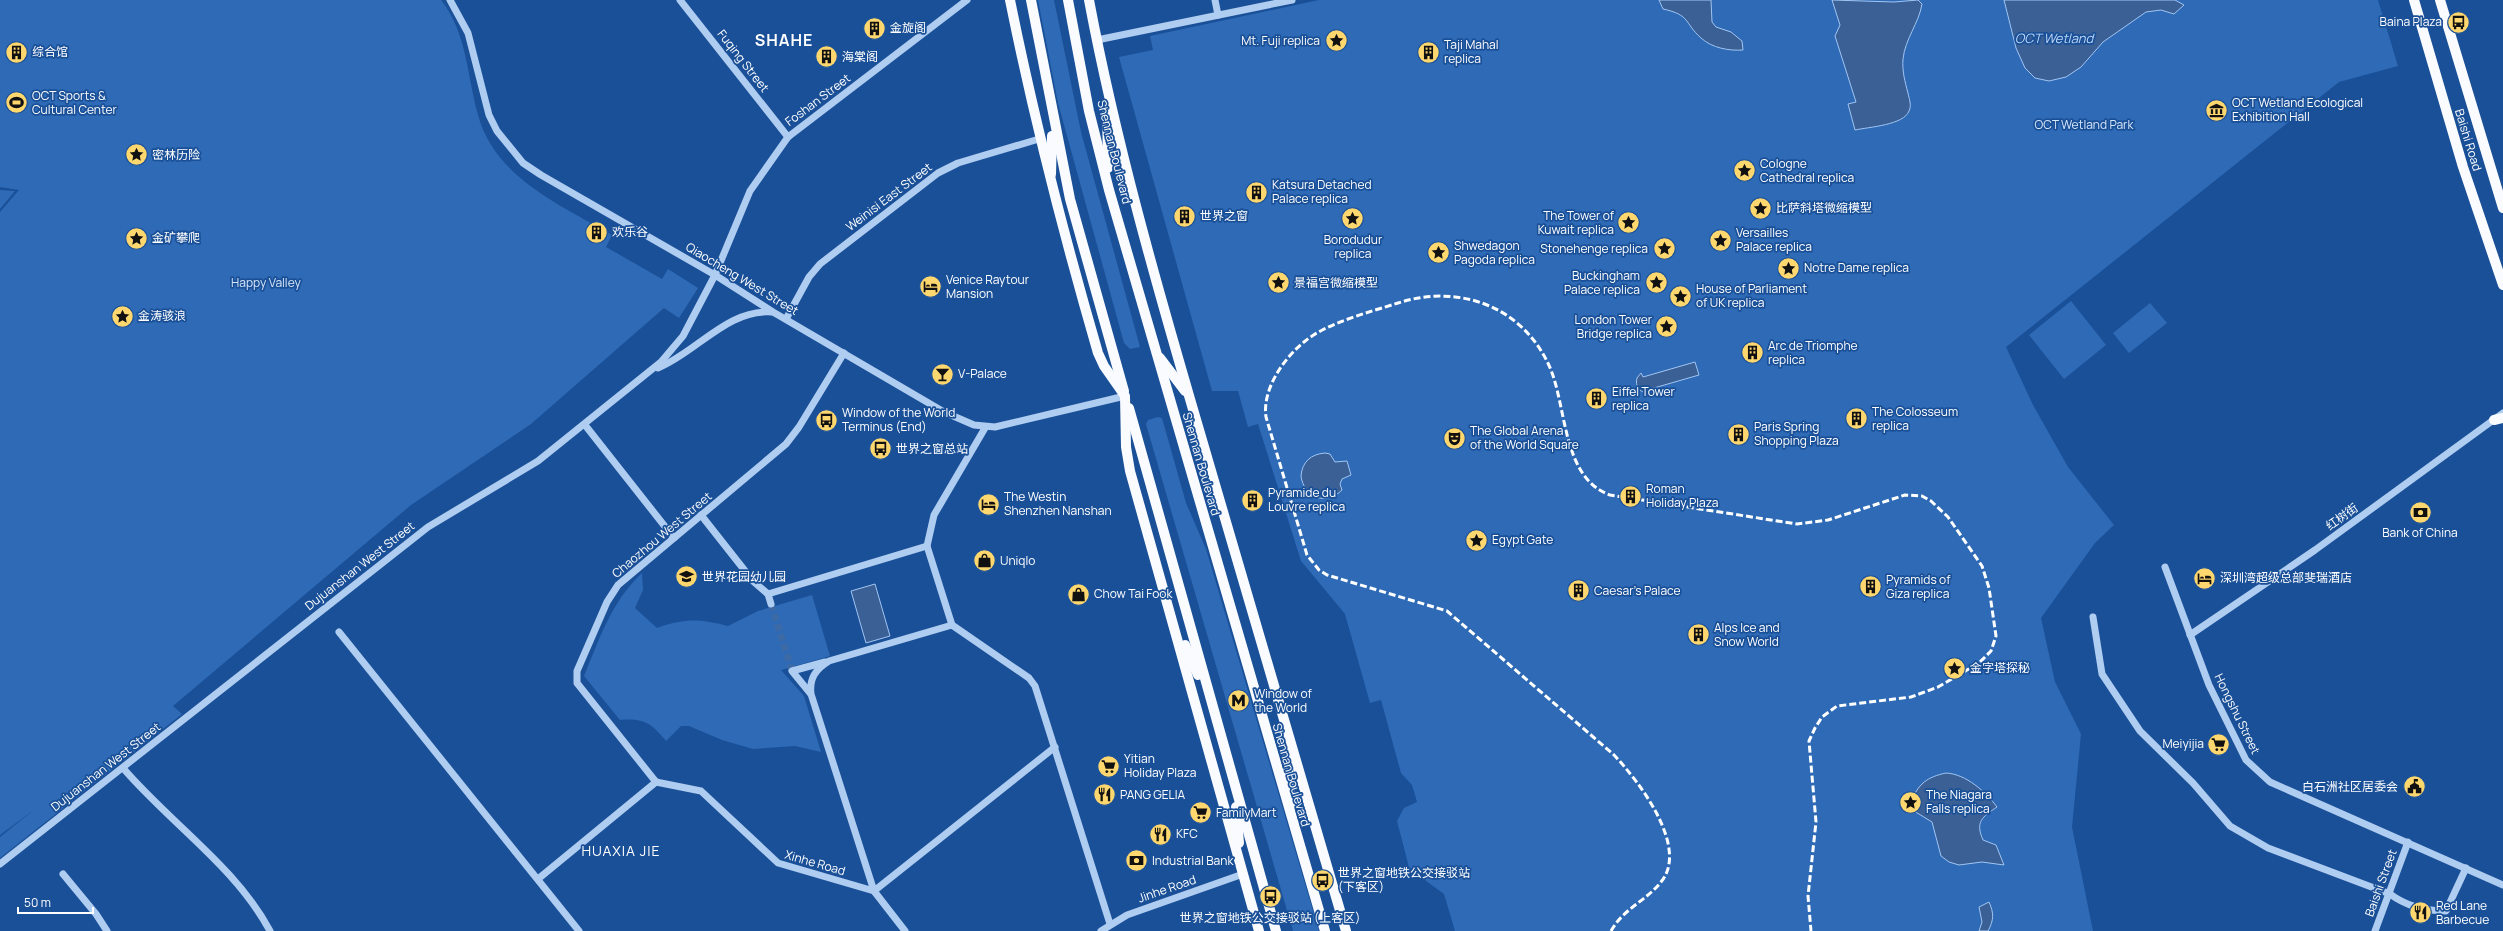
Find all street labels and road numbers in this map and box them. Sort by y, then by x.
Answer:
street label: Fuqing Street [714,26,773,96]
street label: Foshan Street [782,69,854,130]
street label: Shennan Boulevard [1093,98,1136,206]
street label: Baishi Road [2451,107,2486,173]
street label: Weinisi East Street [842,158,936,235]
street label: Qiaocheng West Street [683,238,802,319]
street label: Shennan Boulevard [1179,410,1224,517]
street label: Chaozhou West Street [608,488,715,582]
street label: 红树街 [2322,499,2361,534]
street label: Dujuanshan West Street [301,517,418,614]
street label: Hongshu Street [2211,671,2264,757]
street label: Dujuanshan West Street [47,718,164,815]
street label: Shennan Boulevard [1269,721,1314,828]
street label: Xinhe Road [783,846,847,879]
street label: Baishi Street [2360,847,2401,919]
street label: Jinhe Road [1135,871,1198,906]

